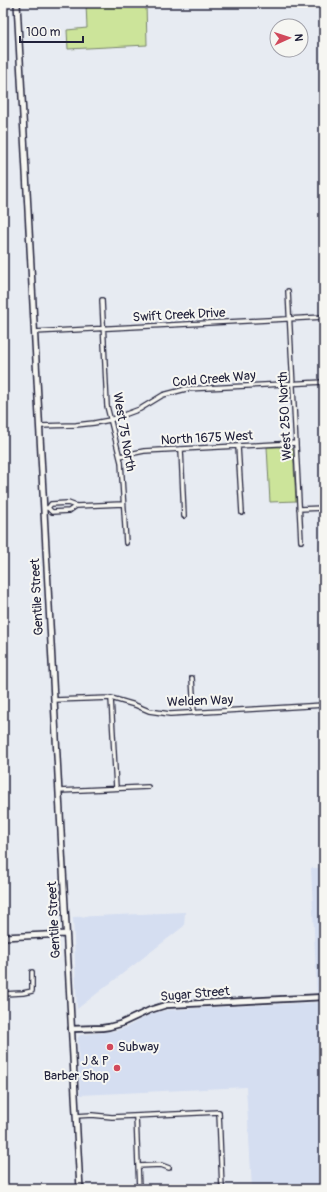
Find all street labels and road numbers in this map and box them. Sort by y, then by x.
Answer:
street label: Swift Creek Drive [132,305,227,325]
street label: Cold Creek Way [172,367,257,391]
street label: West 250 North [275,371,295,461]
street label: West 75 North [109,391,139,473]
street label: North 1675 West [160,428,254,448]
street label: Gentile Street [27,557,47,636]
street label: Welden Way [167,692,234,710]
street label: Gentile Street [44,880,64,959]
street label: Sugar Street [160,983,231,1005]

